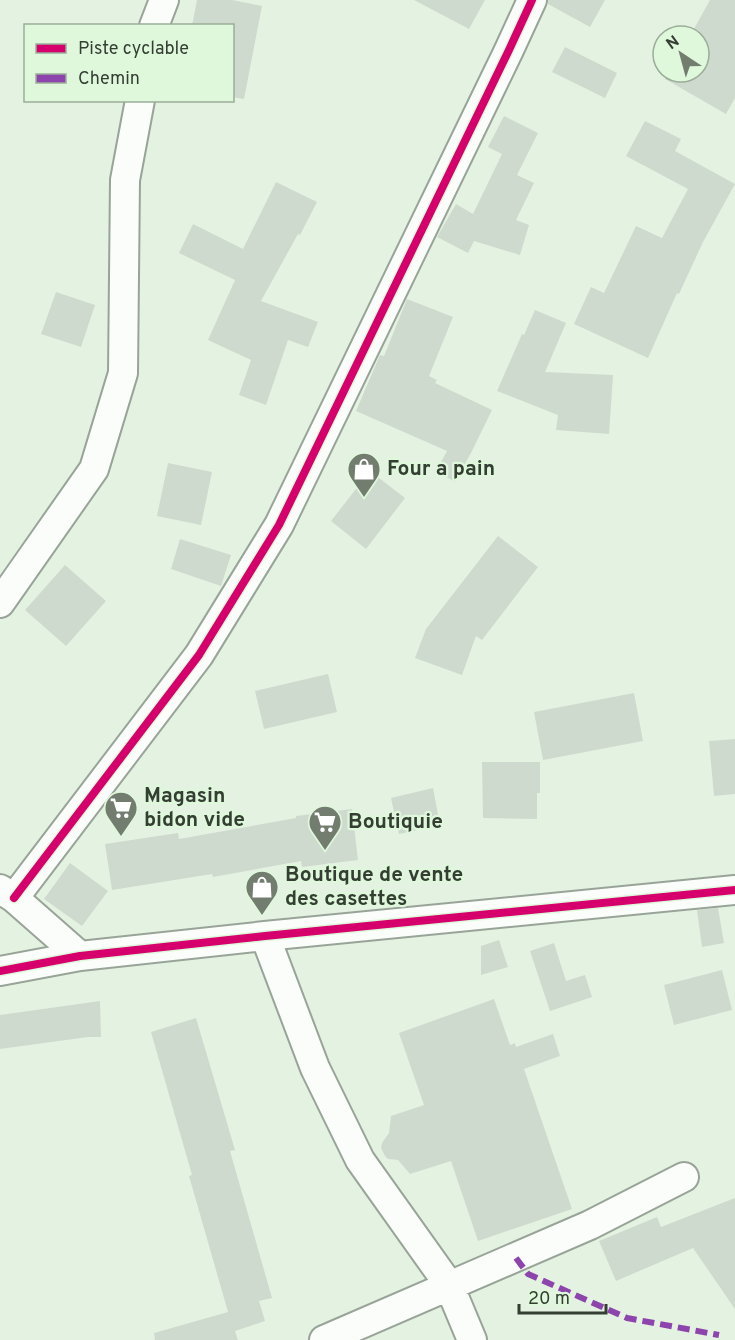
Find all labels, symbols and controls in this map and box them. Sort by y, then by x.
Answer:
legend [24,24,234,102]
north arrow [651,24,711,84]
text: N [663,32,684,55]
text: Piste cyclable [78,38,189,61]
text: Chemin [78,68,140,91]
shop icon: Four a pain [346,451,382,498]
place label: Four a pain [387,456,495,483]
place label: Magasin bidon vide [144,783,245,834]
supermarket icon: Magasin bidon vide [103,790,139,837]
supermarket icon: Boutiquie [307,804,343,851]
place label: Boutiquie [348,809,443,836]
place label: Boutique de vente des casettes [285,862,463,913]
shop icon: Boutique de vente des casettes [244,869,280,916]
scale bar [519,1277,606,1315]
text: 20 m [528,1288,570,1311]

